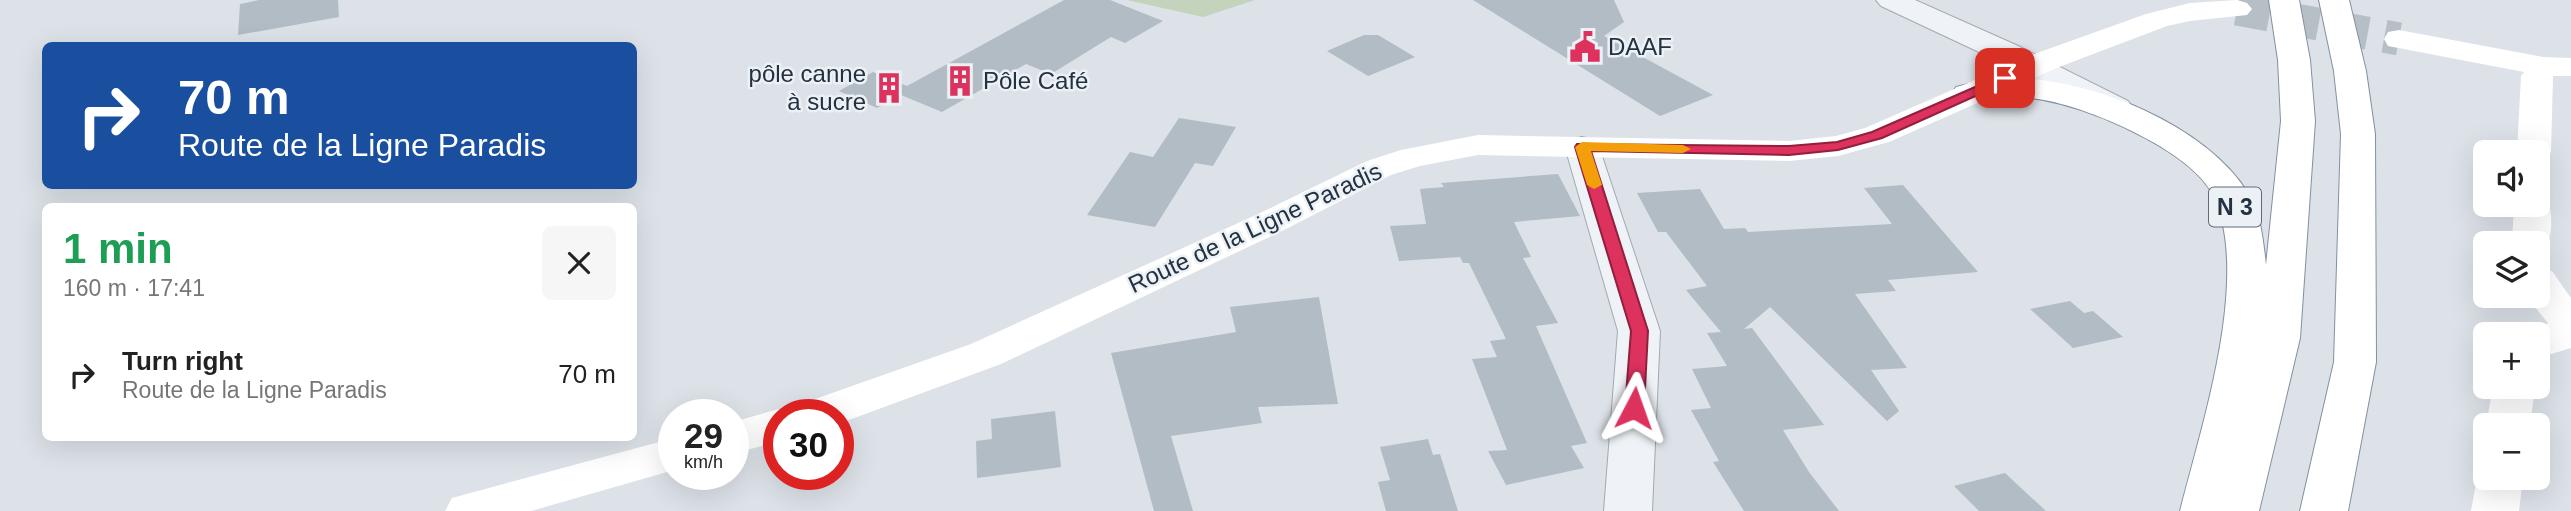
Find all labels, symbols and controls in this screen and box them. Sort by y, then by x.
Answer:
public building icon: DAAF [1568,30,1602,64]
place label: DAAF [1608,33,1672,60]
pin [1975,48,2035,108]
icon: arrive [1986,59,2024,97]
place label: pôle canne à sucre [749,60,866,115]
building icon: Pôle Café [943,64,977,98]
place label: Pôle Café [983,67,1088,94]
icon: right [63,70,154,161]
text: 70 m [178,70,290,124]
building icon: pôle canne à sucre [872,71,906,105]
text: Route de la Ligne Paradis [178,127,546,163]
map controls [2473,140,2550,490]
button: sound [2473,140,2550,217]
street label: Route de la Ligne Paradis [1124,157,1386,298]
road number: N 3 [2209,188,2261,227]
text: 1 min [63,225,173,272]
button: close [542,226,616,300]
button: layers [2473,231,2550,308]
text: 160 m · 17:41 [63,275,205,301]
button: + [2473,322,2550,399]
text: Turn right [122,346,243,376]
icon: right [63,356,101,394]
text: 70 m [558,359,616,389]
position arrow [1597,371,1671,445]
text: Route de la Ligne Paradis [122,377,387,403]
speed limit sign: 30 [763,399,854,490]
button: − [2473,413,2550,490]
text: 29 [684,416,723,455]
text: km/h [684,452,723,472]

